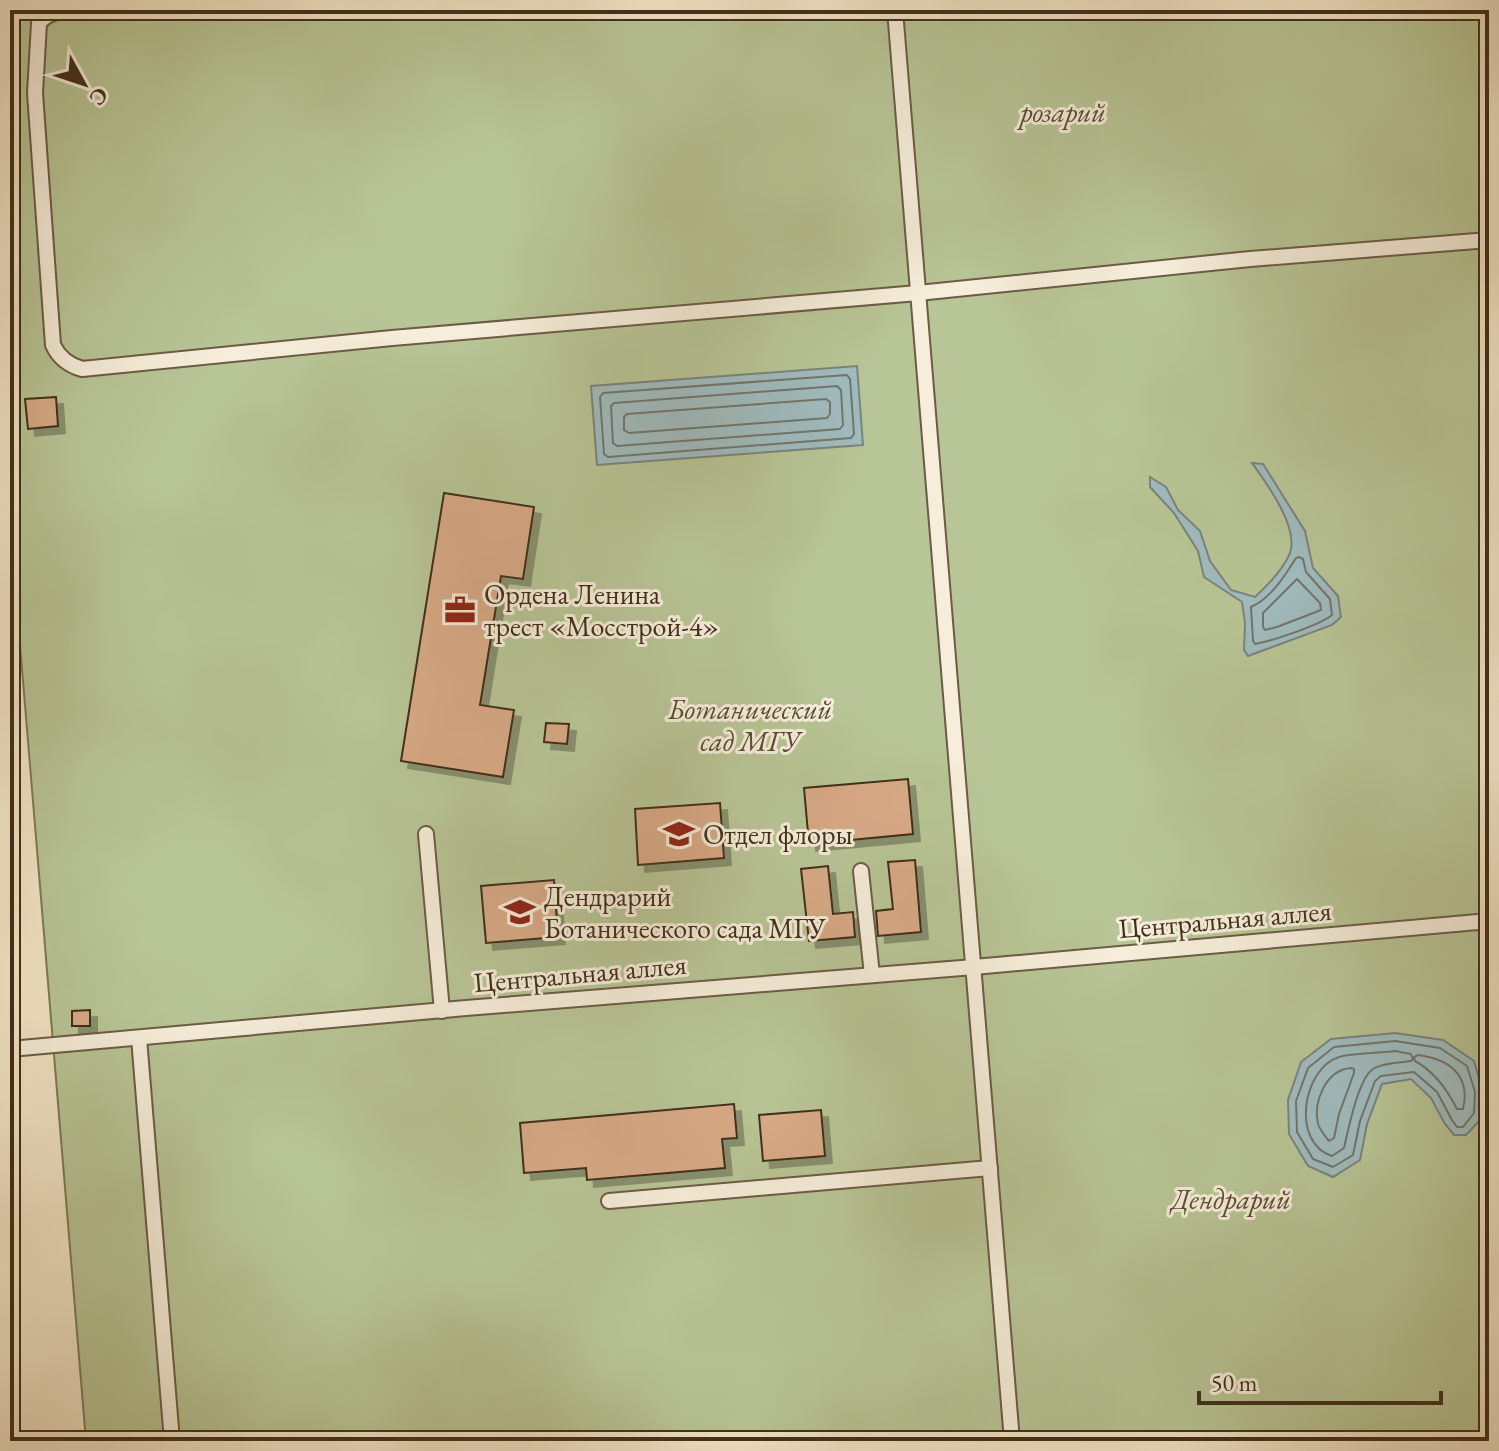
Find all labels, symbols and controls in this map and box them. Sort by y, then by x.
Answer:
north arrow [44,44,124,124]
text: С [83,81,115,112]
park label: розарий [1016,94,1106,130]
place label: Ордена Ленина трест «Мосстрой-4» [484,576,719,644]
office icon: Ордена Ленина трест «Мосстрой-4» [443,593,477,627]
park label: Ботанический сад МГУ [667,691,832,759]
place label: Отдел флоры [703,816,853,852]
school or university icon: Отдел флоры [662,817,696,851]
place label: Дендрарий Ботанического сада МГУ [544,878,826,946]
street label: Центральная аллея [1117,892,1333,946]
school or university icon: Дендрарий Ботанического сада МГУ [503,895,537,929]
street label: Центральная аллея [472,946,688,1000]
park label: Дендрарий [1169,1181,1291,1217]
scale bar [1199,1355,1441,1405]
text: 50 m [1211,1367,1258,1398]

